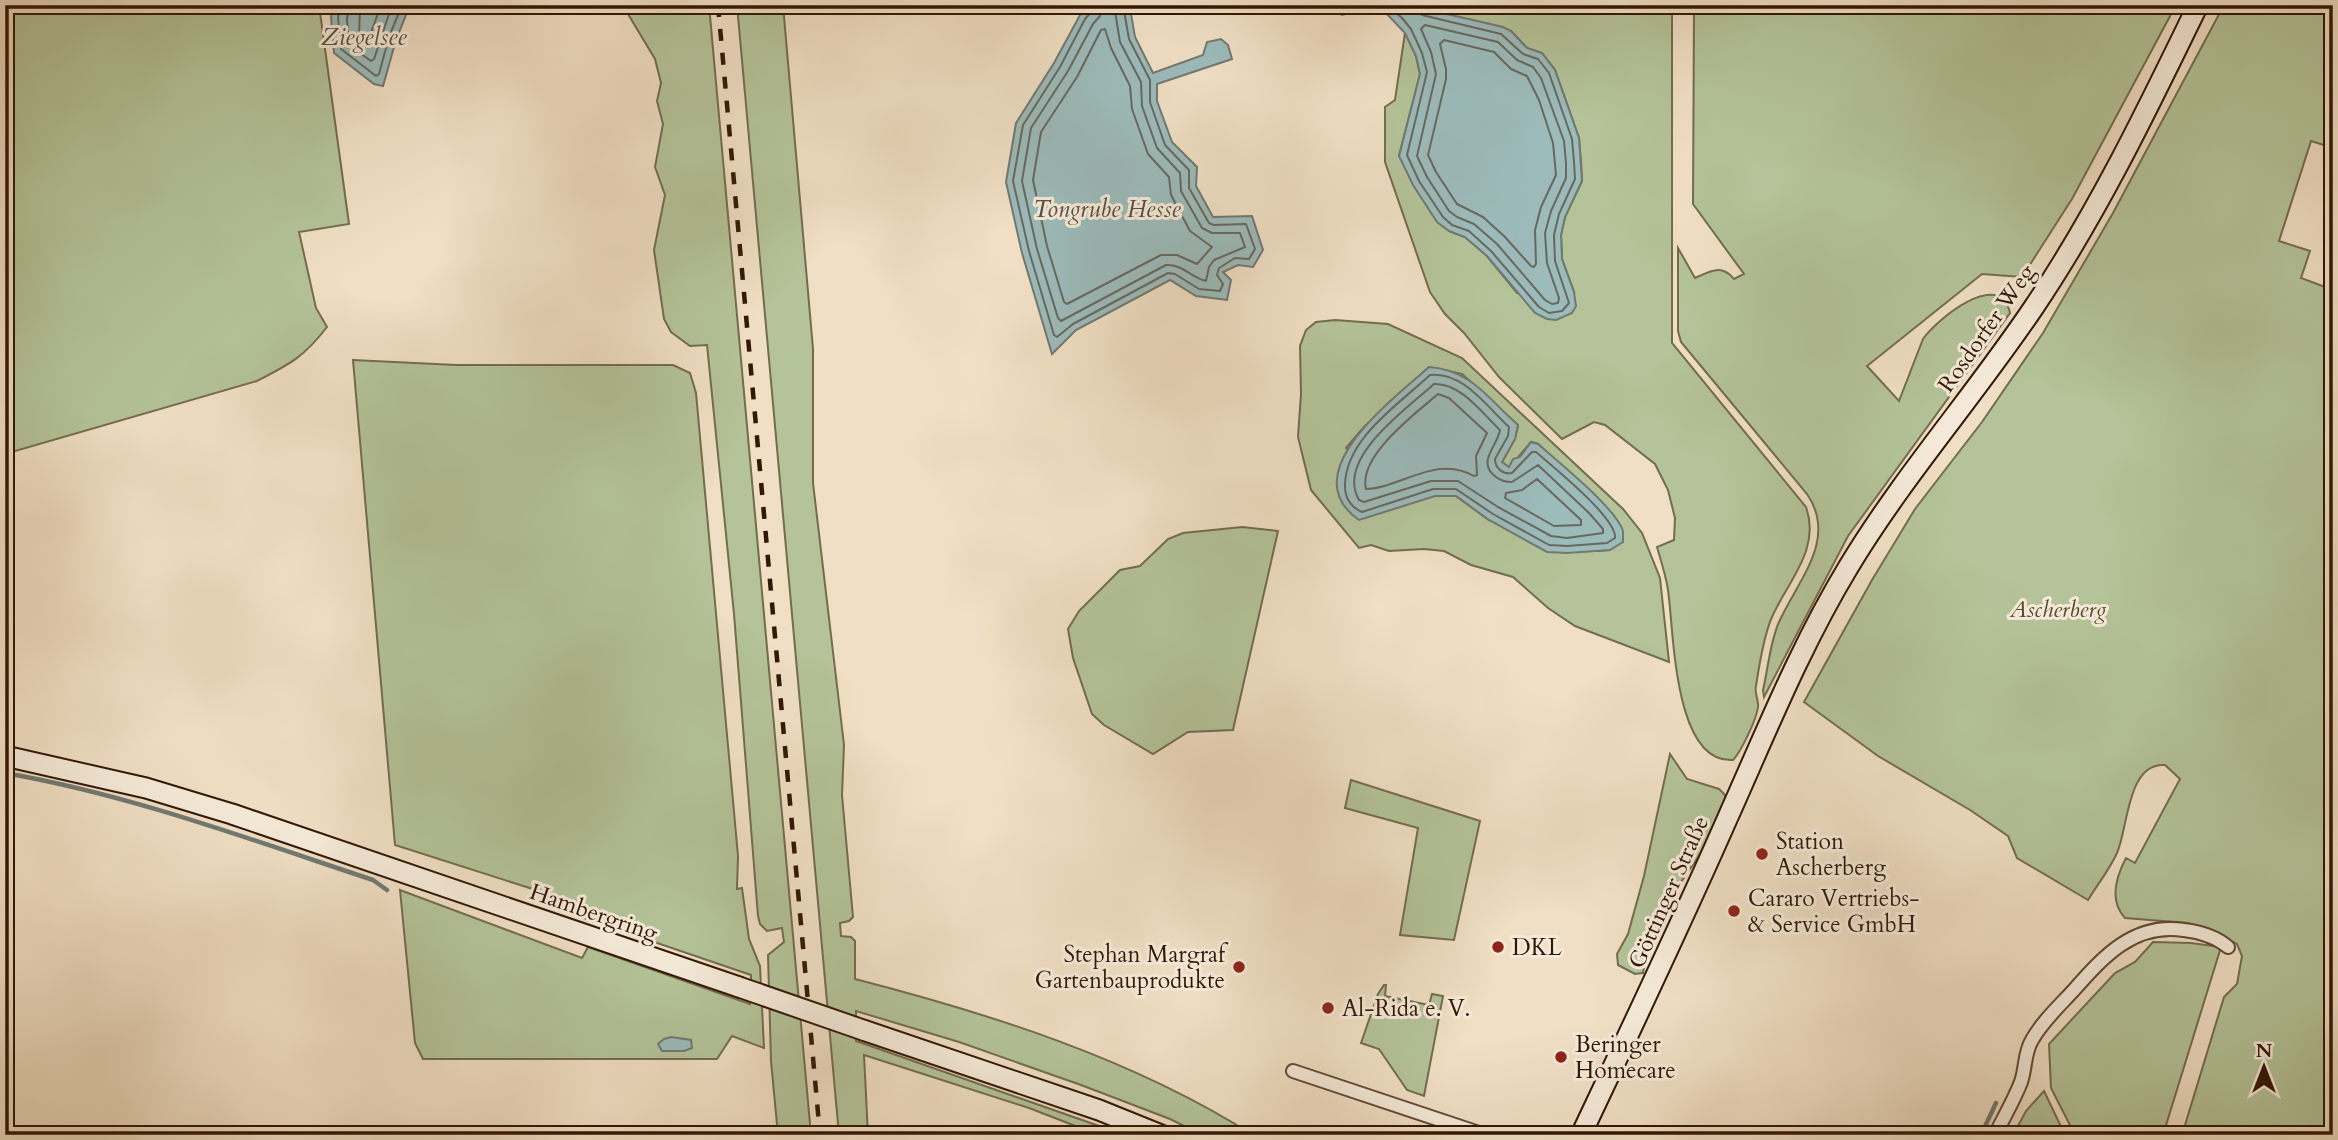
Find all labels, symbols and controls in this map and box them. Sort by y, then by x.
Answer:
water label: Ziegelsee [321,21,407,54]
water label: Tongrube Hesse [1033,193,1182,226]
street label: Rosdorfer Weg [1931,258,2042,399]
park label: Ascherberg [2009,594,2107,625]
street label: Göttinger Straße [1621,811,1716,973]
place label: Station Ascherberg [1776,826,1886,883]
marker: Station Ascherberg [1754,846,1770,862]
street label: Hambergring [526,876,662,949]
place label: Cararo Vertriebs- & Service GmbH [1748,883,1919,940]
marker: Cararo Vertriebs- & Service GmbH [1726,903,1742,919]
place label: DKL [1512,932,1562,963]
place label: Stephan Margraf Gartenbauprodukte [1035,939,1229,996]
marker: DKL [1490,939,1506,955]
marker: Stephan Margraf Gartenbauprodukte [1231,959,1247,975]
place label: Al-Rida e. V. [1342,993,1470,1024]
marker: Al-Rida e. V. [1320,1000,1336,1016]
place label: Beringer Homecare [1575,1029,1676,1086]
north arrow [2230,1032,2300,1102]
text: N [2256,1038,2273,1064]
marker: Beringer Homecare [1553,1049,1569,1065]

